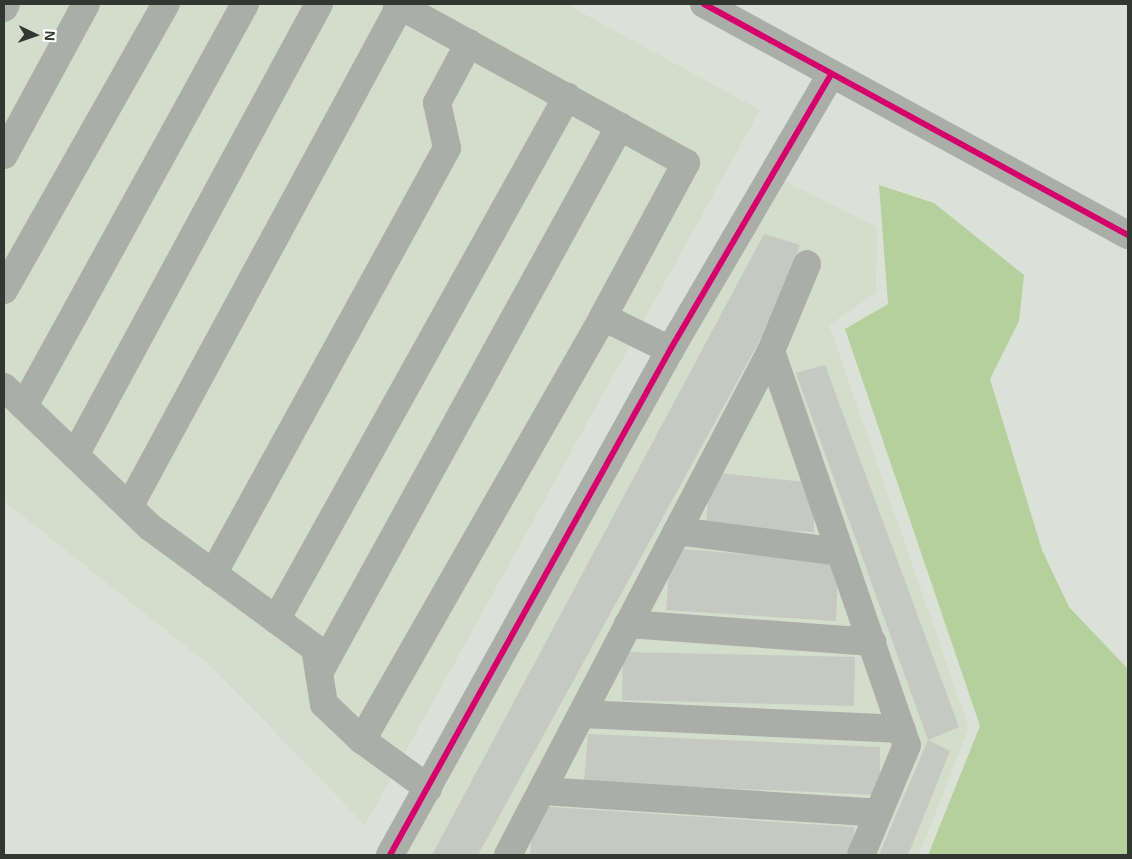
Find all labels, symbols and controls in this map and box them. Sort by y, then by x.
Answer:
north arrow [10,10,60,60]
text: N [42,30,58,41]

